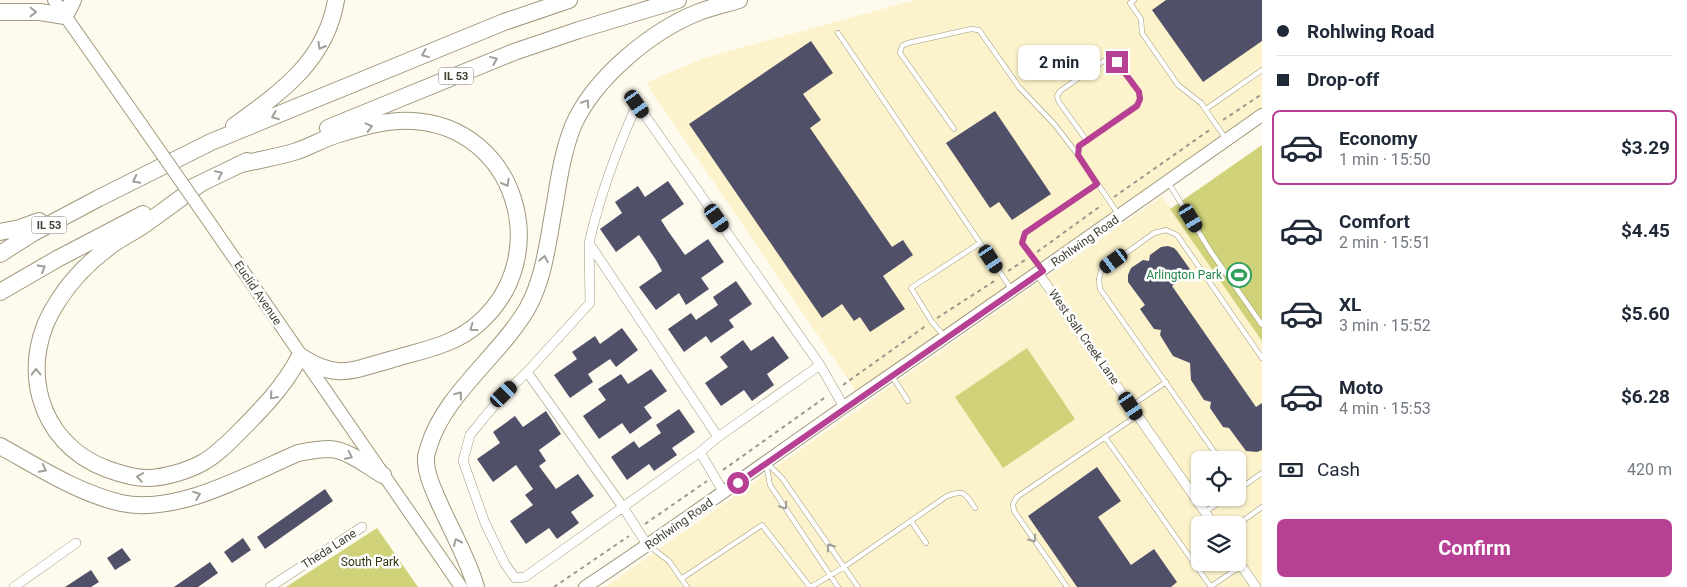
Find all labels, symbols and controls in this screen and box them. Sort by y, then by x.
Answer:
one-way arrow [29,7,37,17]
text: Rohlwing Road [1307,20,1435,43]
one-way arrow [317,40,327,49]
callout: 2 min [1017,44,1100,80]
one-way arrow [421,48,430,59]
route end [1106,51,1128,73]
text: 2 min [1039,53,1079,72]
one-way arrow [489,56,498,67]
road number: IL 53 [438,68,474,84]
text: Drop-off [1307,68,1379,91]
car [622,87,651,121]
one-way arrow [580,100,589,109]
one-way arrow [271,110,280,120]
one-way arrow [364,122,373,133]
icon: car [1279,125,1324,170]
text: Economy [1339,127,1418,150]
text: $3.29 [1621,136,1670,159]
text: 1 min · 15:50 [1339,150,1431,169]
one-way arrow [214,170,223,181]
one-way arrow [132,173,141,184]
one-way arrow [500,177,510,186]
car [702,201,731,235]
car [1176,201,1205,235]
icon: car [1279,208,1324,253]
text: Comfort [1339,210,1410,233]
street label: Rohlwing Road [1048,212,1122,270]
road number: IL 53 [32,216,66,234]
text: $4.45 [1621,219,1670,242]
text: 2 min · 15:51 [1339,233,1431,252]
car [976,242,1005,276]
car [1097,246,1130,276]
one-way arrow [539,255,549,264]
street label: Euclid Avenue [231,258,285,328]
sports icon: Arlington Park [1226,262,1252,288]
one-way arrow [37,264,46,274]
place label: Arlington Park [1146,268,1223,282]
street label: West Salt Creek Lane [1046,287,1122,387]
icon: car [1279,291,1324,336]
text: XL [1339,293,1361,316]
text: $5.60 [1621,302,1670,325]
text: 3 min · 15:52 [1339,316,1431,335]
one-way arrow [469,322,479,331]
one-way arrow [31,367,42,375]
icon: car [1279,374,1324,419]
text: Moto [1339,376,1383,399]
car [487,378,520,410]
text: $6.28 [1621,385,1670,408]
car [1116,389,1145,423]
one-way arrow [271,390,279,399]
one-way arrow [453,391,462,401]
text: 4 min · 15:53 [1339,399,1431,418]
one-way arrow [344,450,353,460]
map controls [1191,451,1246,571]
button: locate [1191,451,1246,506]
icon: cash [1277,456,1305,484]
text: Cash [1317,458,1360,481]
text: 420 m [1627,460,1672,479]
one-way arrow [38,463,47,473]
one-way arrow [136,472,145,482]
route start [727,472,749,494]
one-way arrow [192,491,201,502]
street label: Rohlwing Road [642,495,716,553]
one-way arrow [778,501,787,510]
button: layers [1191,516,1246,571]
button: Confirm [1277,519,1672,577]
street label: Theda Lane [299,526,359,572]
one-way arrow [1027,533,1036,543]
one-way arrow [452,538,463,547]
one-way arrow [827,543,836,553]
park label: South Park [341,555,400,569]

